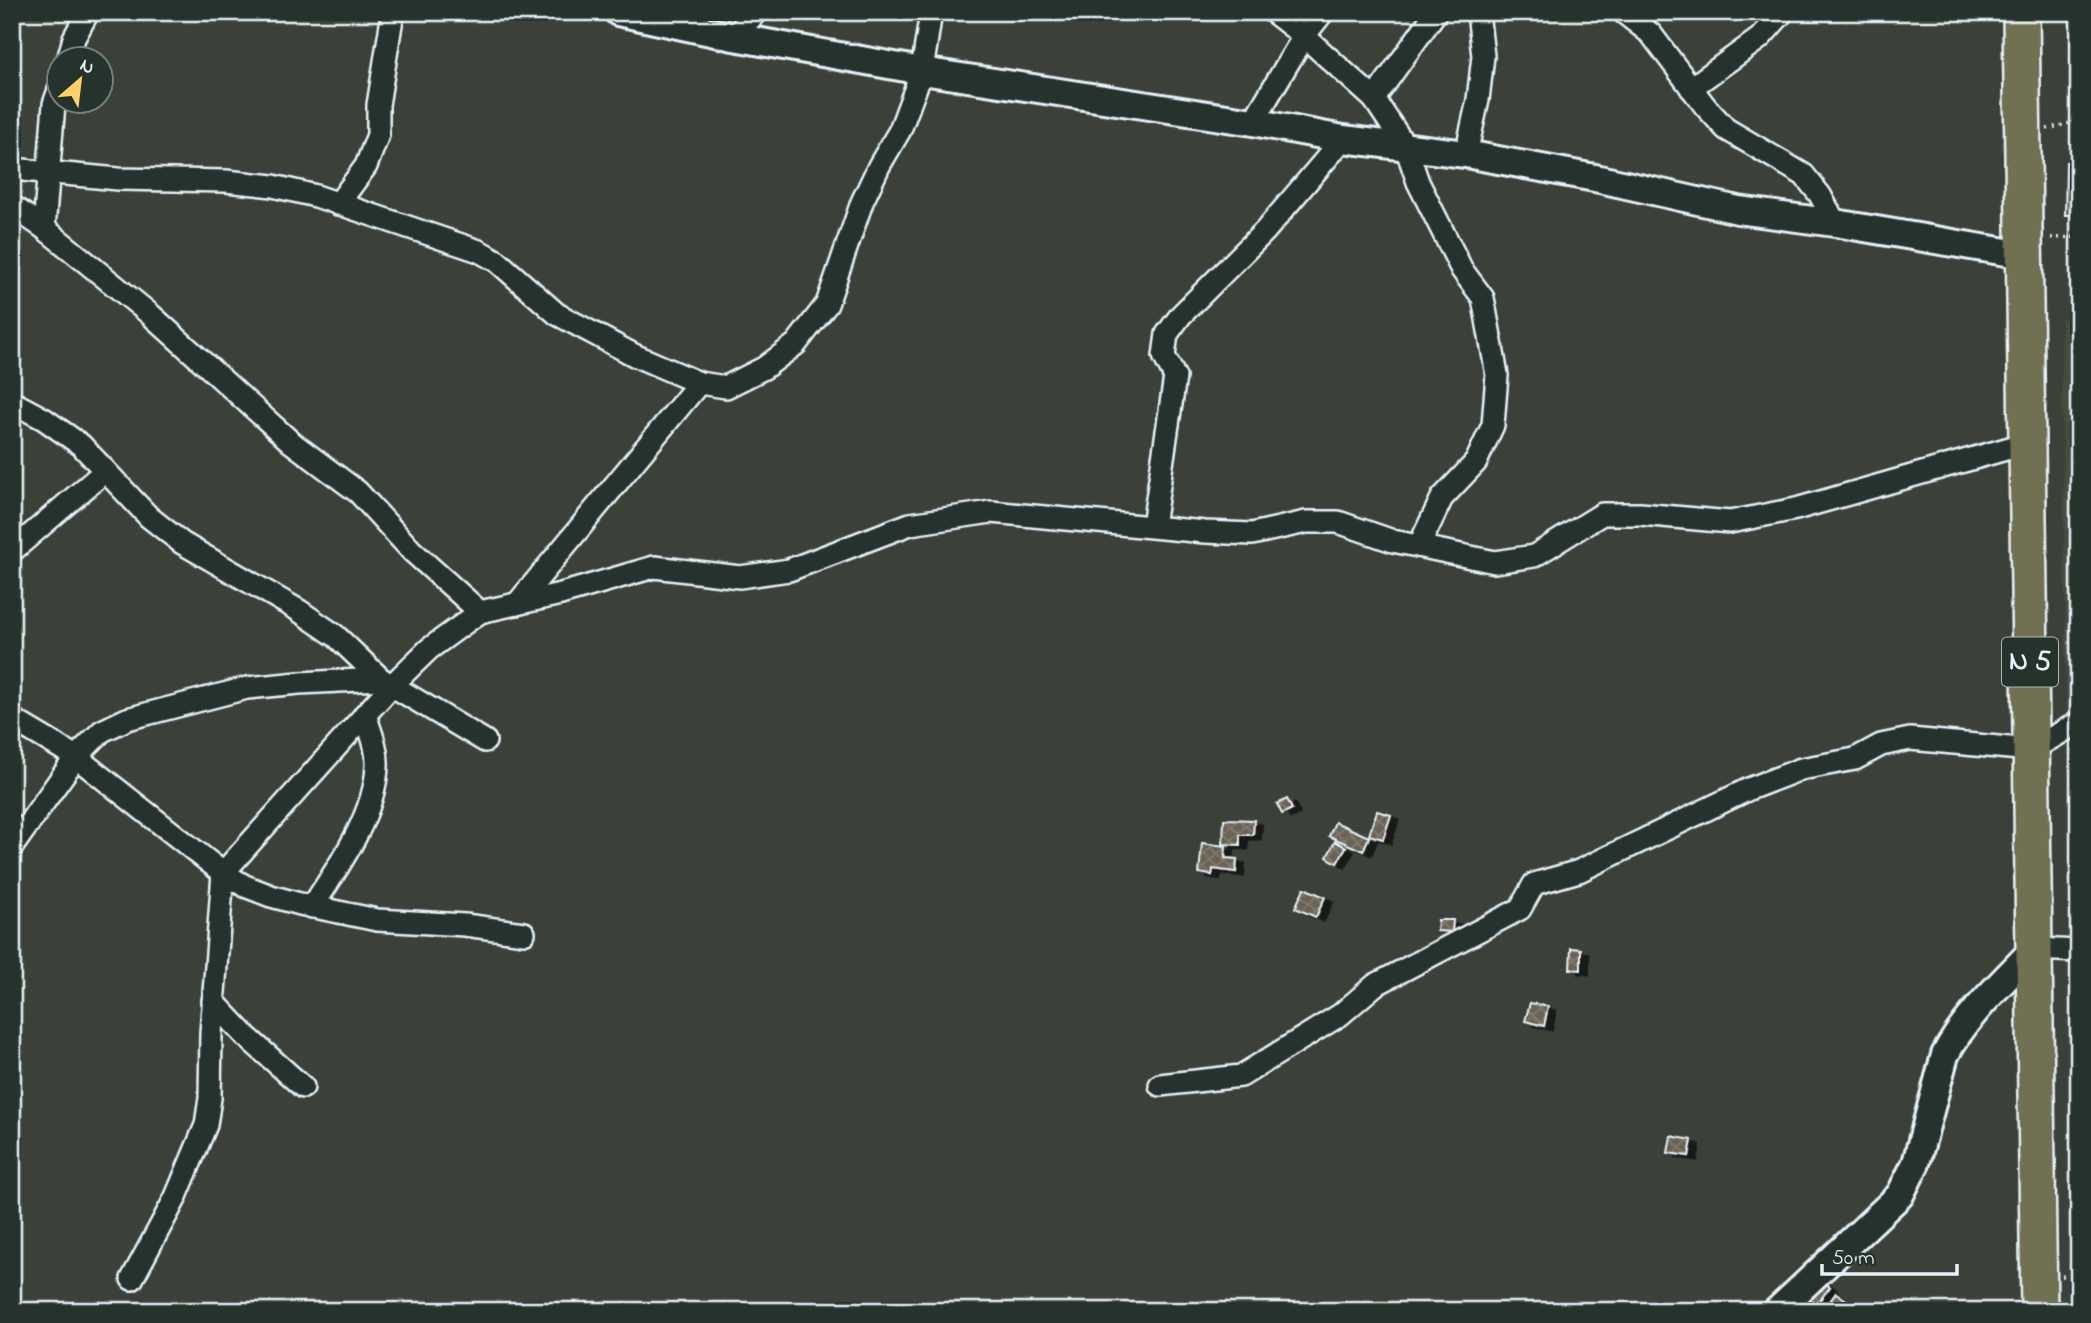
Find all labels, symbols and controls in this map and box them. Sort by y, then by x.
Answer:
north arrow [46,46,116,116]
text: N [75,52,99,82]
road number: N 5 [2002,638,2058,686]
scale bar [1822,1232,1956,1276]
text: 50 m [1832,1244,1875,1274]

